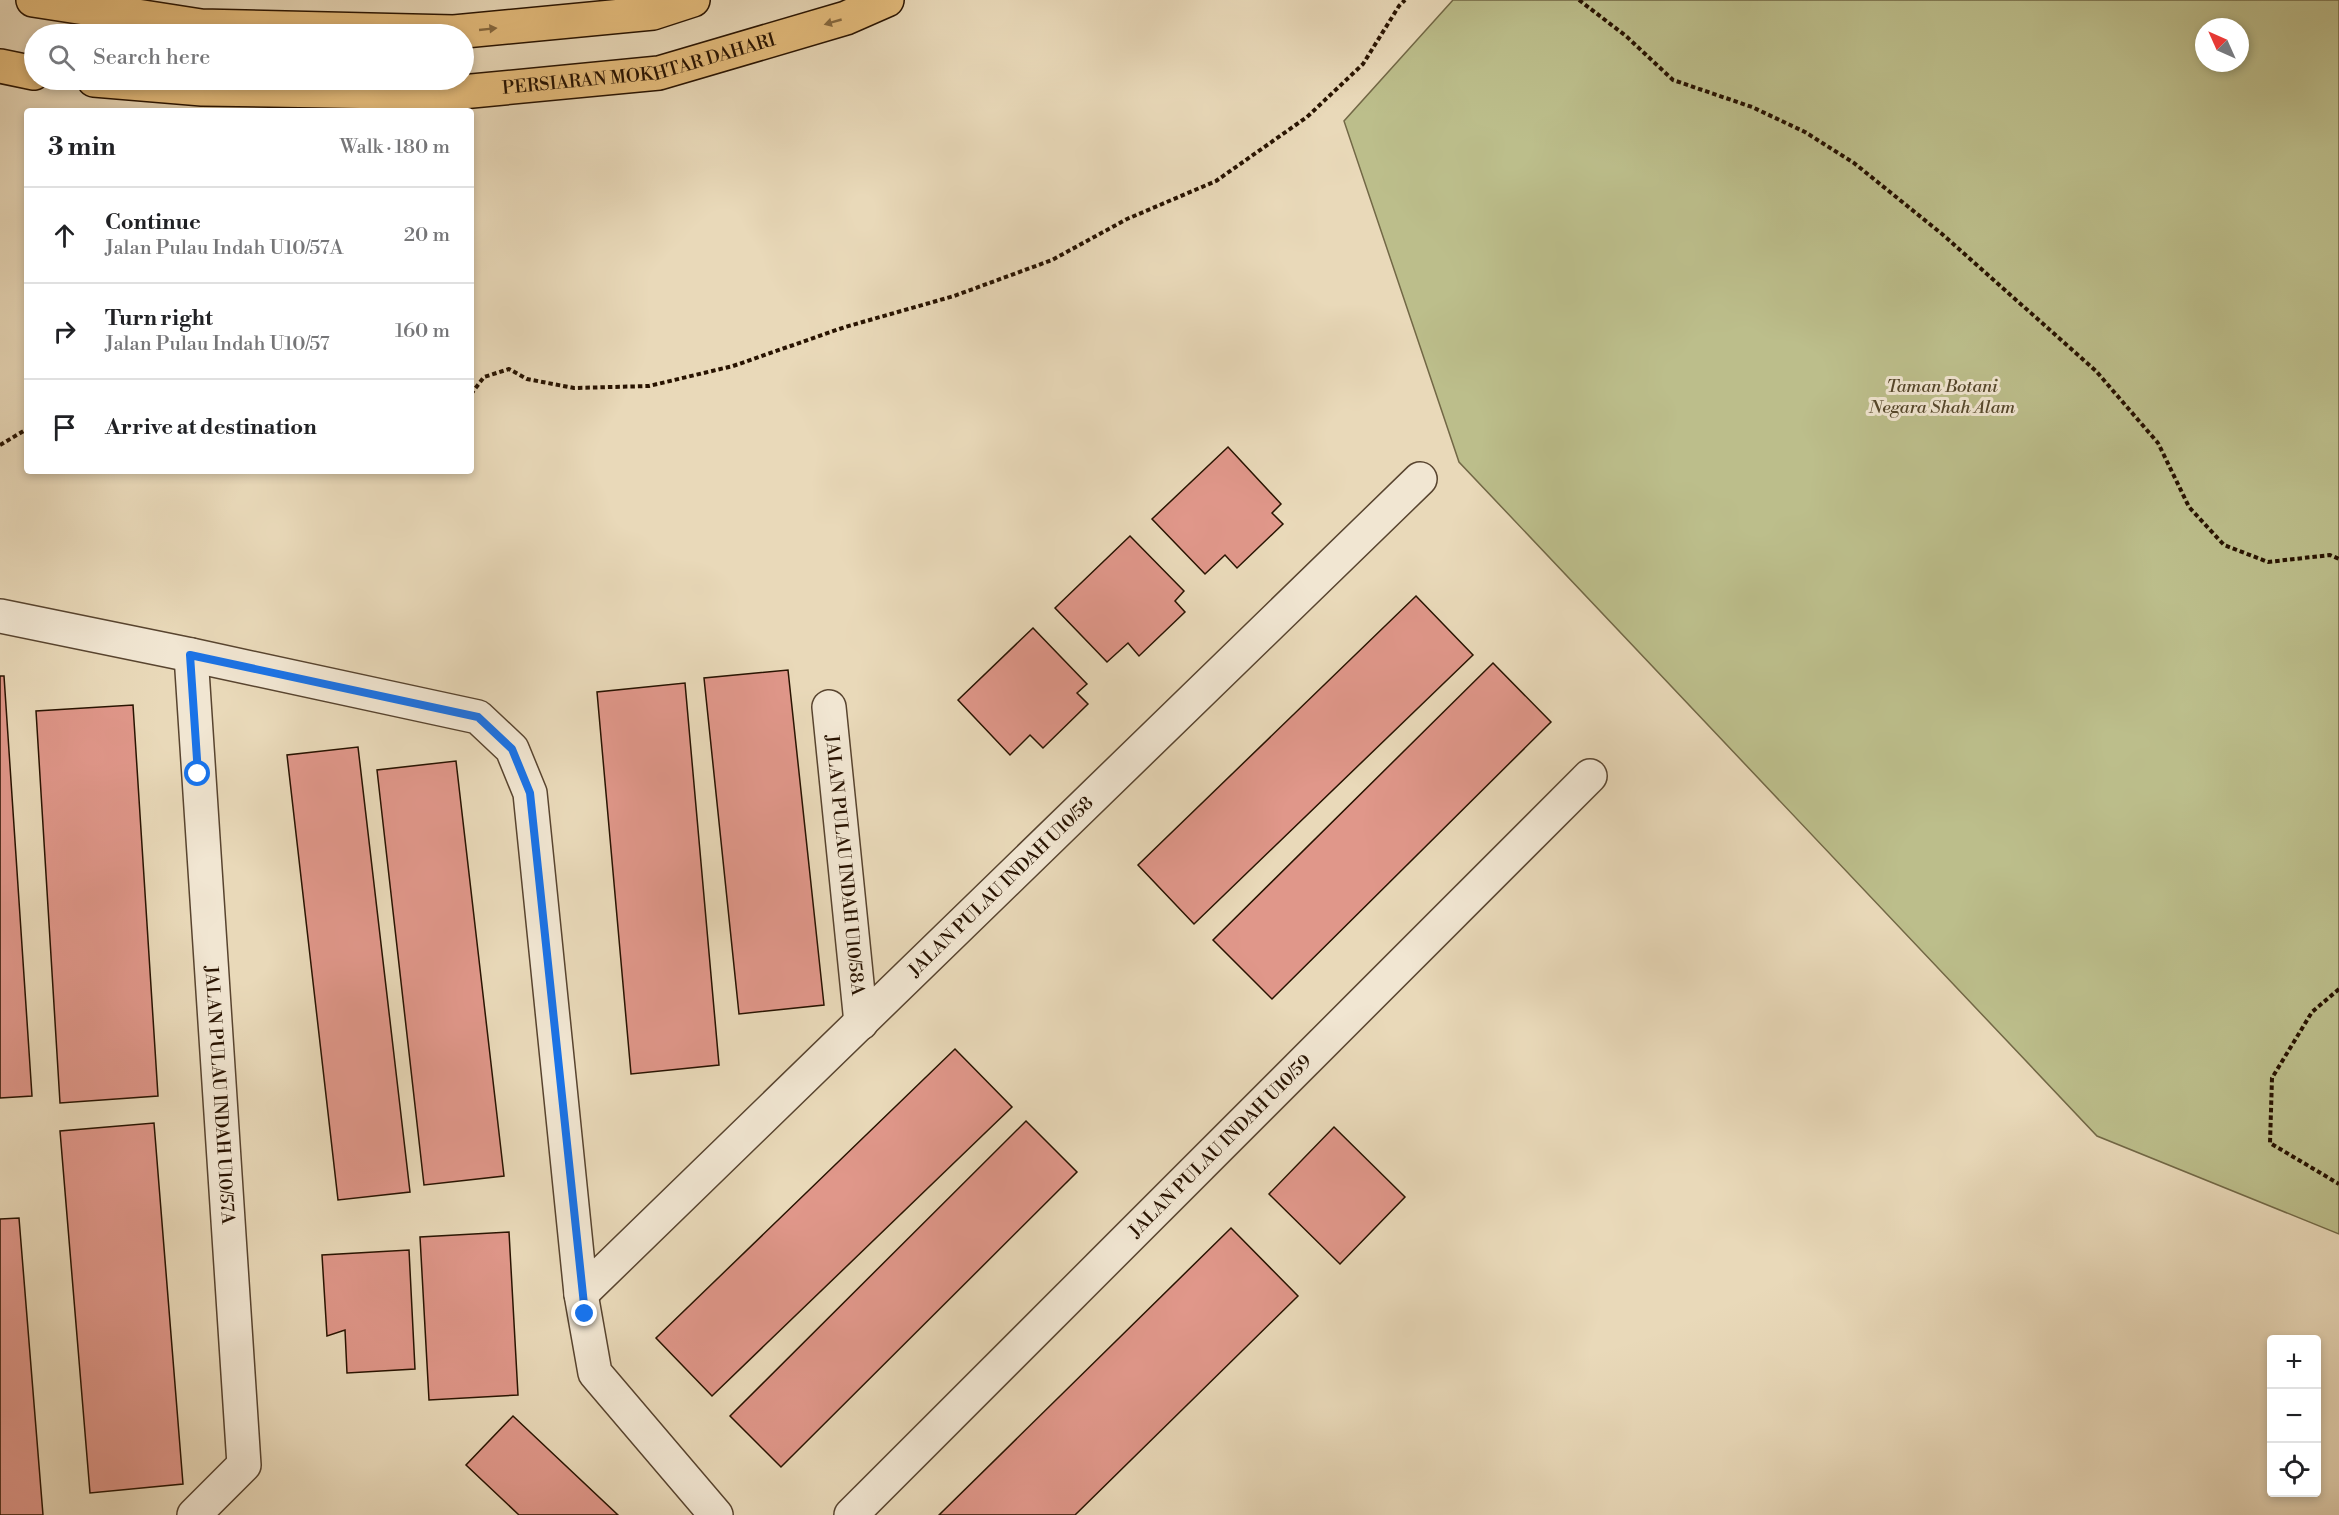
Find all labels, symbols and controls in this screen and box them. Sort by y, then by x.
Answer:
one-way arrow [823,18,841,27]
north arrow [2195,18,2249,72]
search box [24,24,474,90]
one-way arrow [479,24,498,34]
street label: PERSIARAN MOKHTAR DAHARI [501,28,778,100]
icon: search [45,41,78,74]
text: Search here [93,44,210,71]
text: 3 min [48,131,116,163]
text: Walk · 180 m [340,135,450,160]
text: Continue [105,209,201,236]
icon: ahead [48,219,81,252]
text: 20 m [404,223,450,248]
text: Jalan Pulau Indah U10/57A [105,236,343,261]
text: Turn right [105,305,213,332]
icon: right [48,315,81,348]
text: 160 m [395,319,450,344]
text: Jalan Pulau Indah U10/57 [105,332,330,357]
park label: Taman Botani Negara Shah Alam [1868,375,2016,419]
icon: arrive [48,411,81,444]
text: Arrive at destination [105,414,317,441]
street label: JALAN PULAU INDAH U10/58A [820,733,870,997]
route start [184,760,210,786]
street label: JALAN PULAU INDAH U10/58 [902,791,1098,982]
street label: JALAN PULAU INDAH U10/57A [200,964,240,1226]
street label: JALAN PULAU INDAH U10/59 [1123,1050,1316,1243]
route end [571,1300,597,1326]
map controls [2267,1335,2321,1497]
button: + [2267,1335,2321,1389]
button: − [2267,1389,2321,1443]
button: locate [2267,1443,2321,1497]

